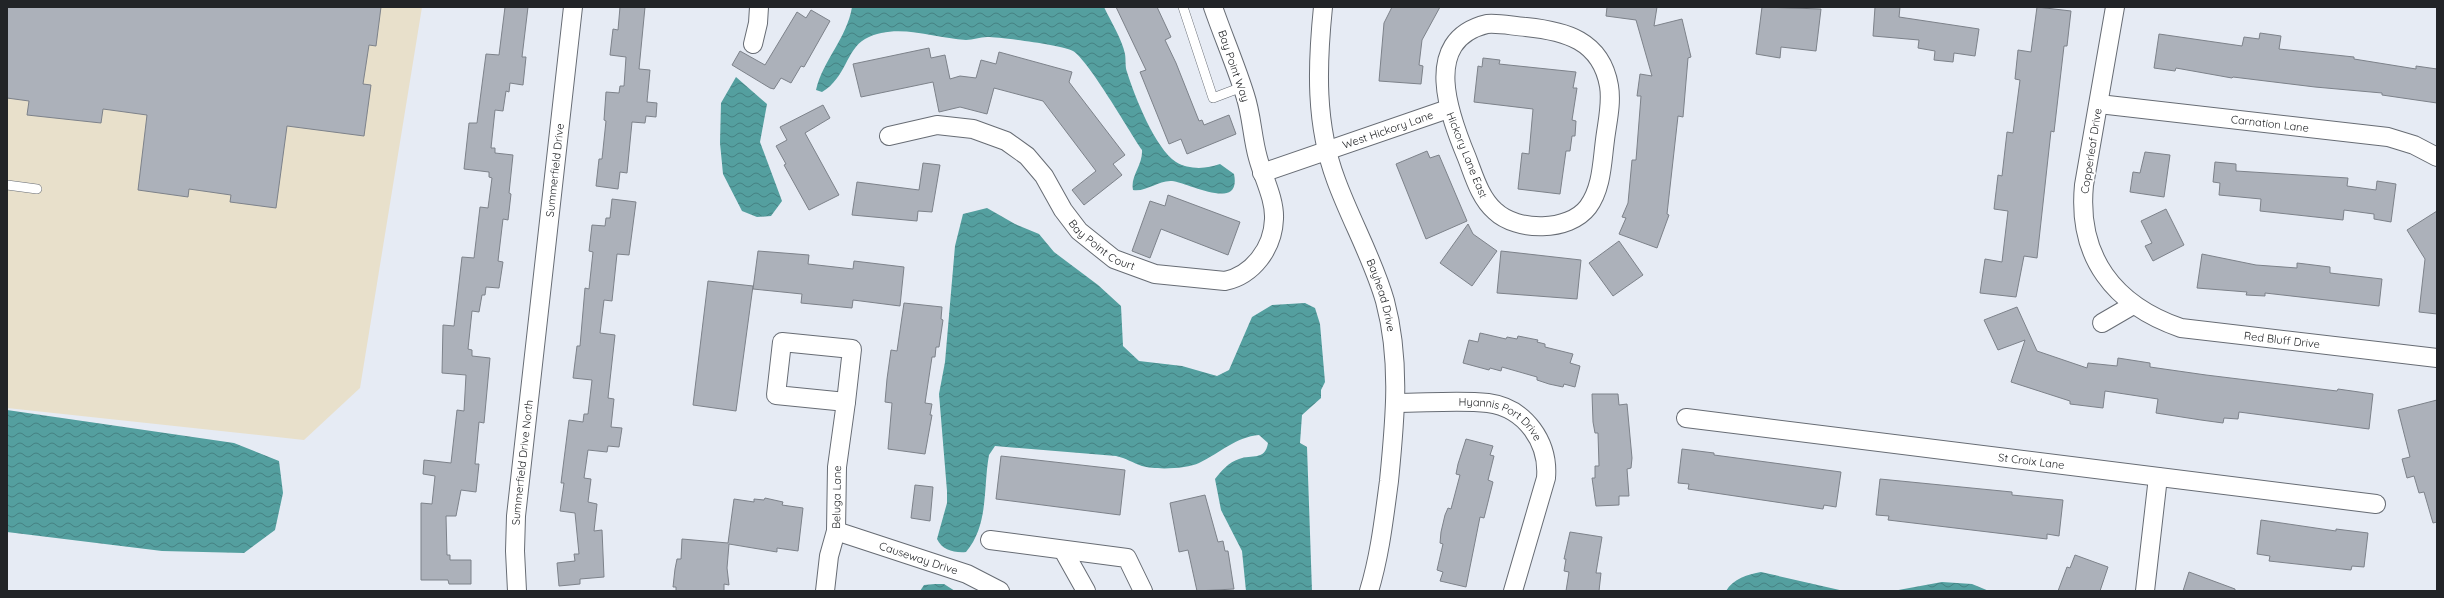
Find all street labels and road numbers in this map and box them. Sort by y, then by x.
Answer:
street label: Bay Point Way [1215,28,1253,104]
street label: Copperleaf Drive [2077,107,2105,195]
street label: West Hickory Lane [1340,108,1435,152]
street label: Hickory Lane East [1443,110,1491,200]
street label: Carnation Lane [2230,112,2310,135]
street label: Summerfield Drive [543,123,567,218]
street label: Bay Point Court [1066,217,1137,273]
street label: Bayhead Drive [1363,257,1398,333]
street label: Red Bluff Drive [2243,328,2321,351]
street label: Hyannis Port Drive [1459,395,1545,443]
street label: Summerfield Drive North [509,399,536,525]
street label: St Croix Lane [1997,450,2065,472]
street label: Beluga Lane [829,465,844,529]
street label: Causeway Drive [877,539,960,578]

